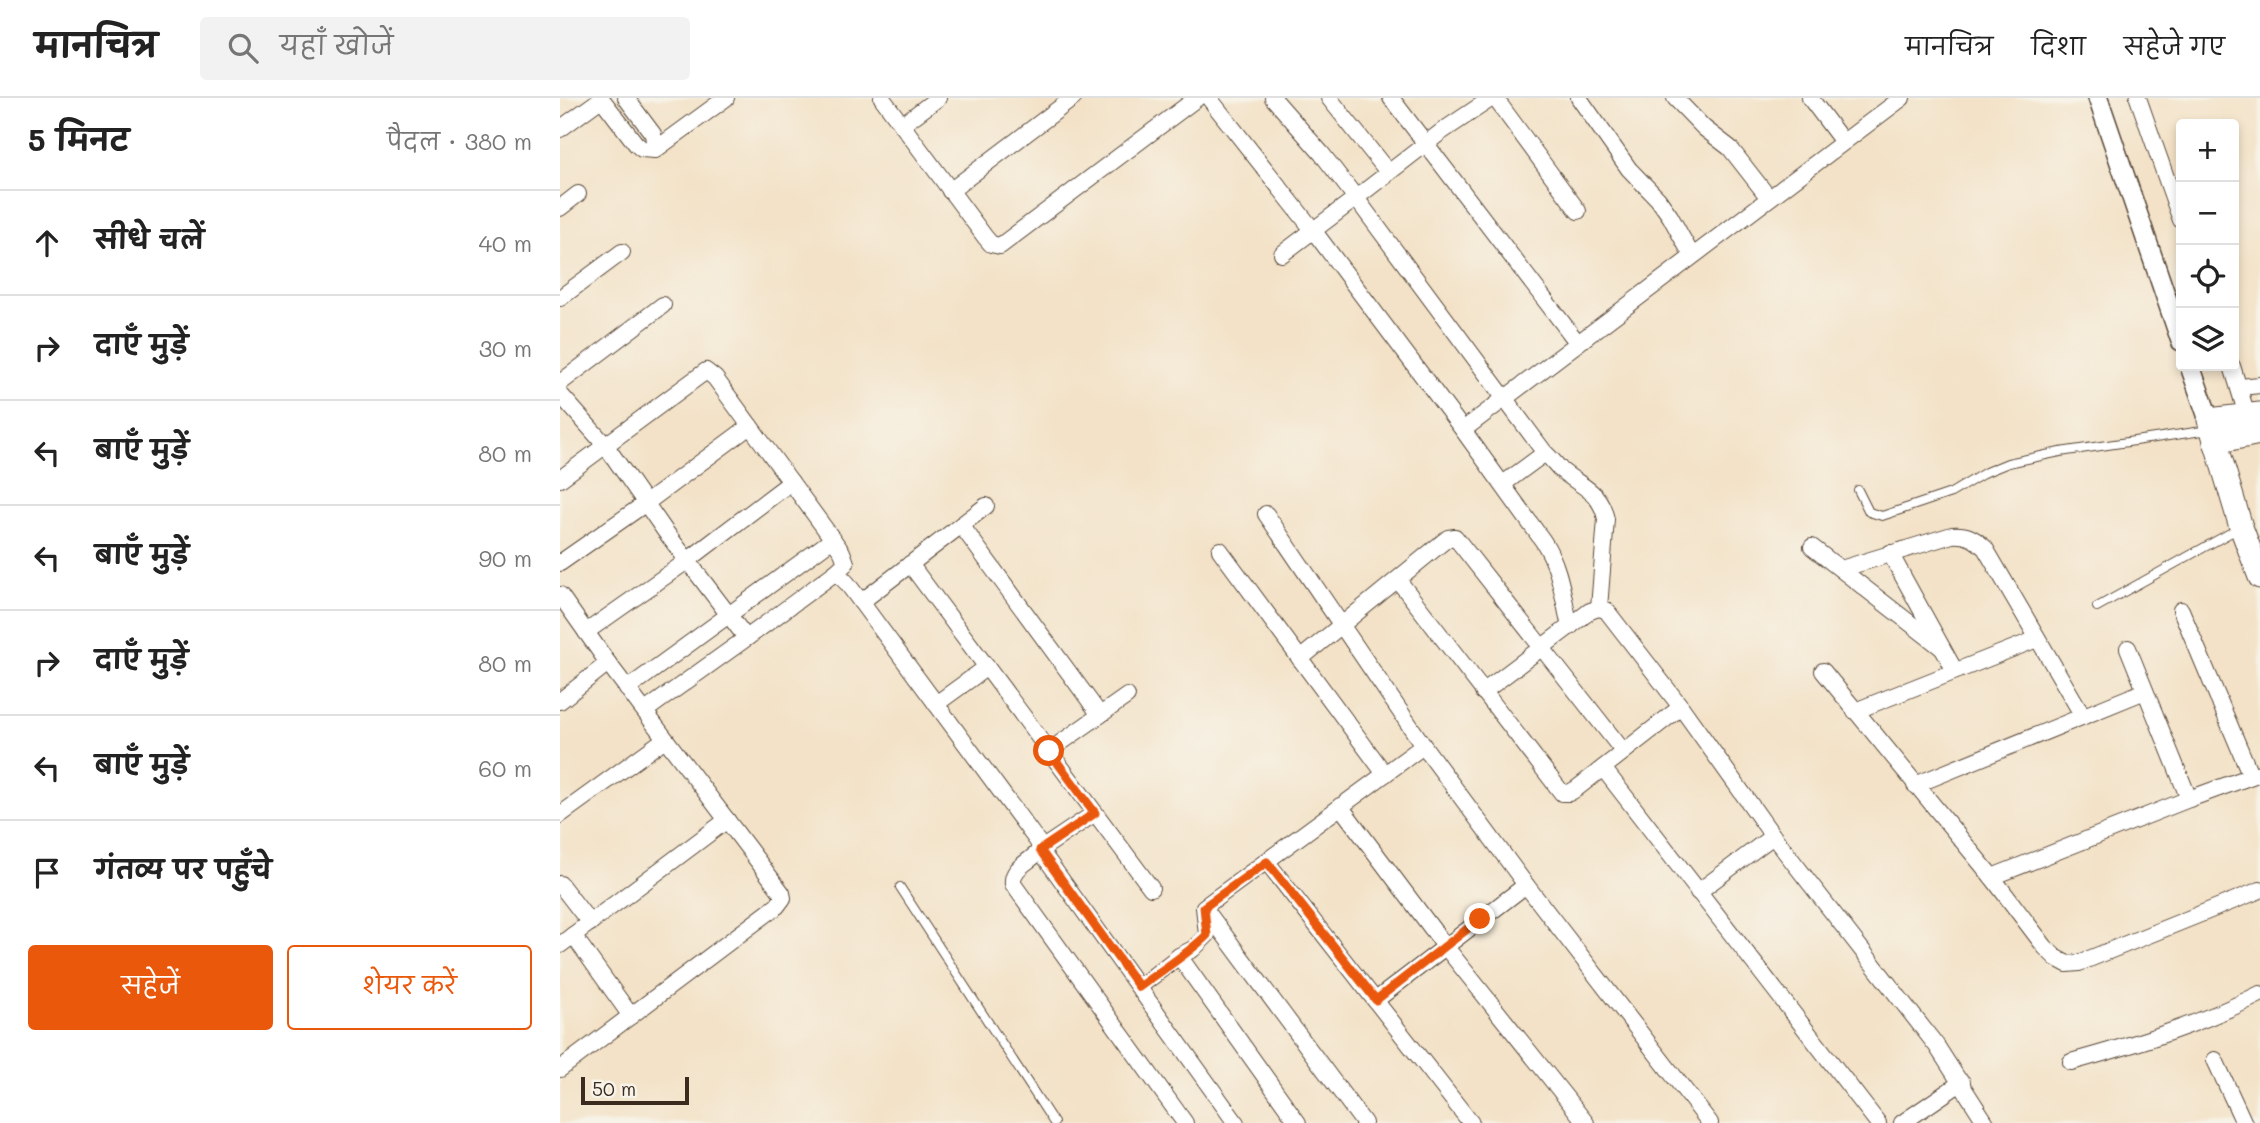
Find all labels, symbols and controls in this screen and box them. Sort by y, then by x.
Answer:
search box [200,17,690,80]
text: मानचित्र [35,22,158,65]
text: यहाँ खोजें [280,28,393,62]
icon: search [224,29,262,67]
text: मानचित्र [1905,30,1993,61]
text: दिशा [2031,30,2086,61]
text: सहेजे गए [2124,30,2225,61]
text: 5 मिनट [28,119,129,159]
map controls [2176,119,2239,371]
button: + [2176,119,2239,182]
text: पैदल · 380 m [387,126,532,156]
button: − [2176,182,2239,245]
text: सीधे चलें [95,222,204,256]
icon: ahead [28,224,66,262]
text: 40 m [479,228,532,258]
button: locate [2176,245,2239,308]
button: layers [2176,308,2239,371]
text: दाएँ मुड़ें [95,327,188,361]
icon: right [28,329,66,367]
text: 30 m [479,333,532,363]
text: बाएँ मुड़ें [95,432,189,466]
icon: left [28,434,66,472]
text: 80 m [478,438,532,468]
text: बाएँ मुड़ें [95,537,189,571]
icon: left [28,539,66,577]
text: 90 m [479,543,532,573]
text: दाएँ मुड़ें [95,642,188,676]
icon: right [28,644,66,682]
text: 80 m [478,648,532,678]
route start [1033,735,1064,766]
text: बाएँ मुड़ें [95,747,189,781]
icon: left [28,749,66,787]
text: 60 m [478,753,532,783]
text: गंतव्य पर पहुँचे [95,852,272,886]
icon: arrive [28,854,66,892]
route end [1464,903,1495,934]
button: सहेजें [28,945,273,1030]
button: शेयर करें [287,945,532,1030]
scale bar [581,1074,690,1106]
text: 50 m [592,1076,636,1101]

